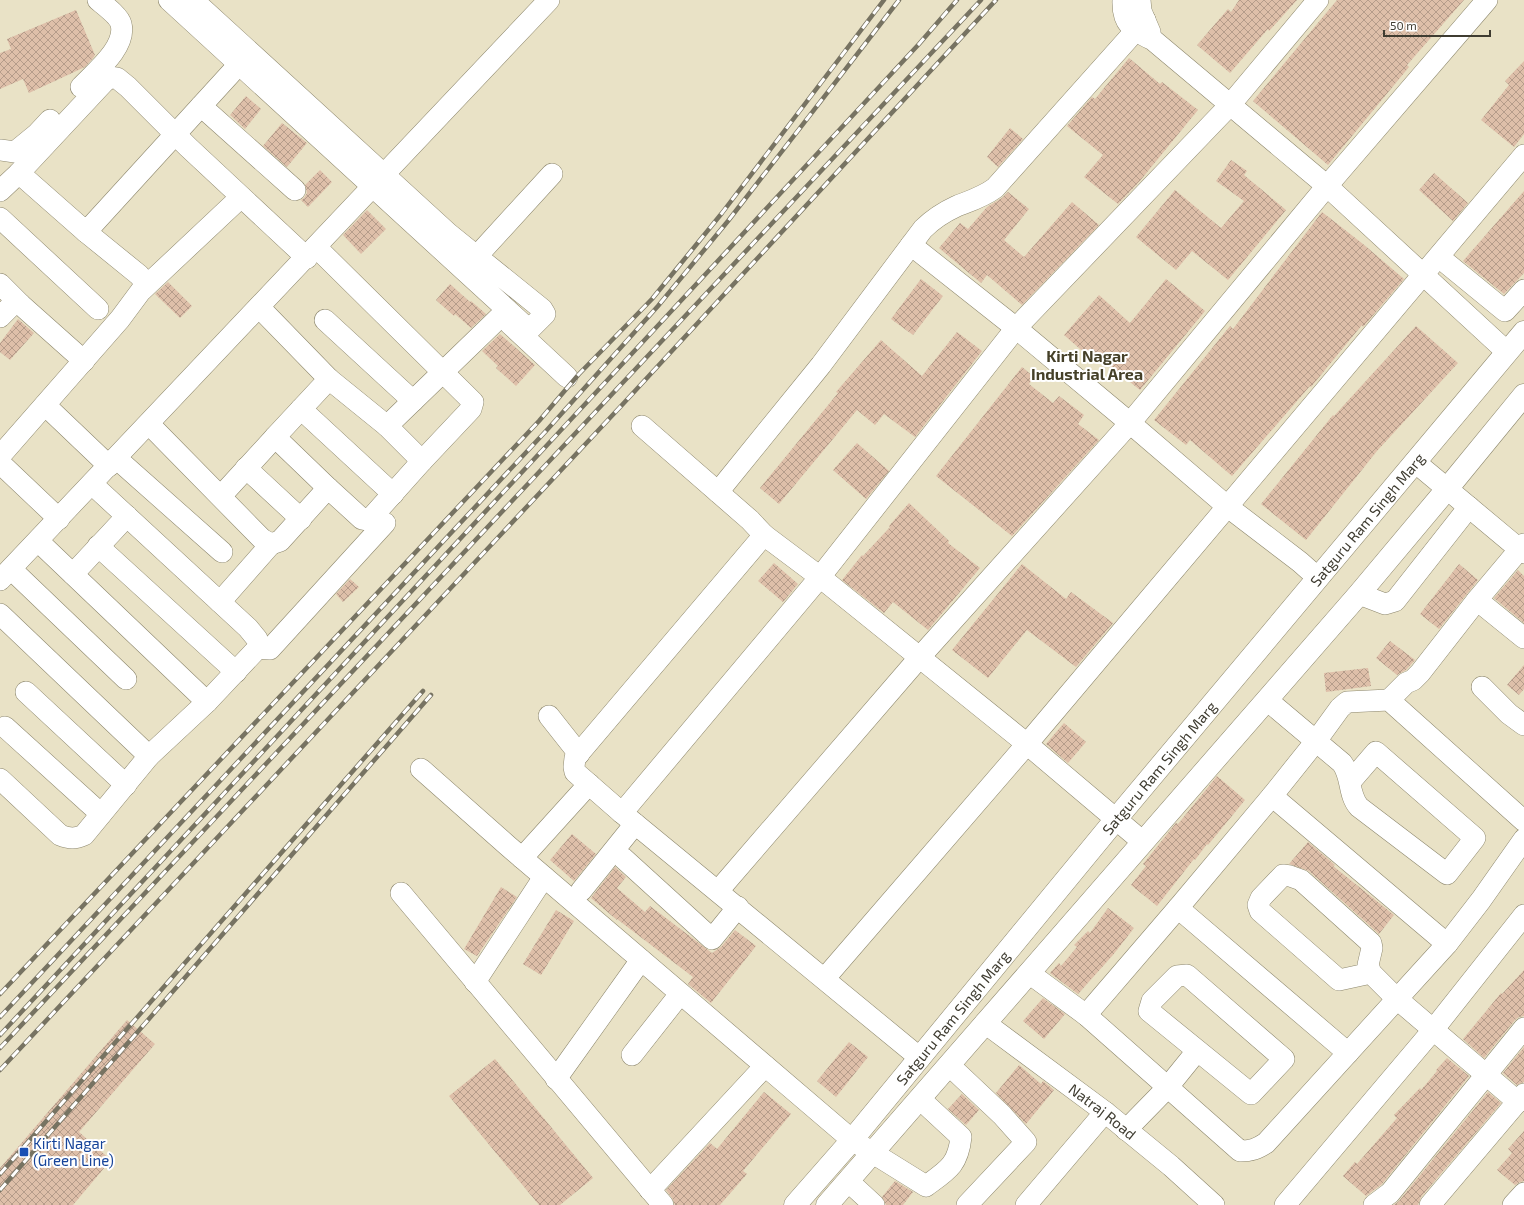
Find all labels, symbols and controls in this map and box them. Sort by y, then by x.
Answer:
scale bar [1384,12,1490,38]
text: 50 m [1390,18,1417,32]
district label: Kirti Nagar Industrial Area [1031,346,1143,383]
street label: Satguru Ram Singh Marg [1306,449,1428,590]
street label: Satguru Ram Singh Marg [1098,697,1220,838]
street label: Satguru Ram Singh Marg [892,946,1014,1088]
street label: Natraj Road [1065,1079,1140,1143]
place label: Kirti Nagar (Green Line) [33,1134,114,1169]
marker: Kirti Nagar (Green Line) [18,1146,30,1158]

